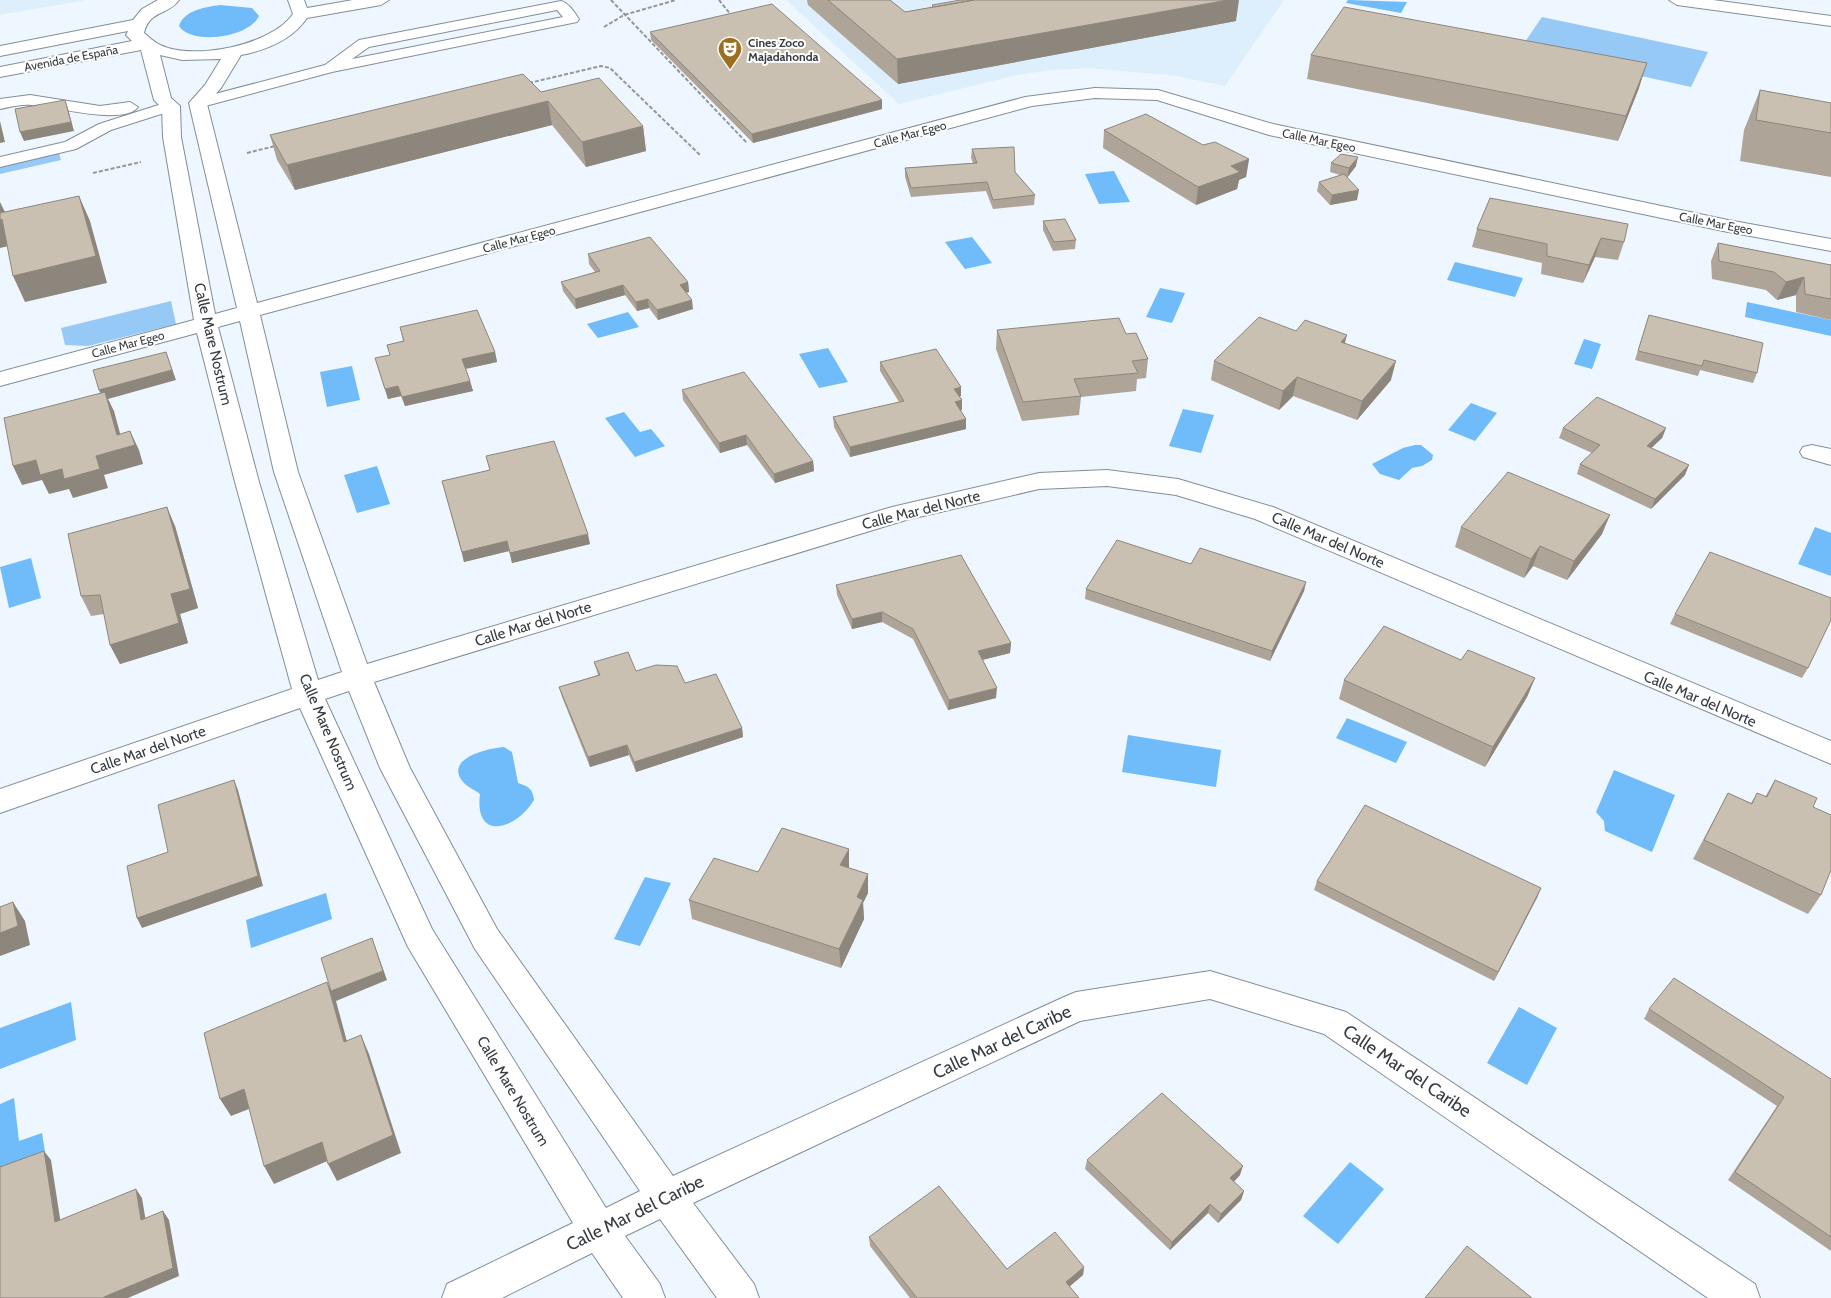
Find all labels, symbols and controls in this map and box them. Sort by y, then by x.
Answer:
place label: Cines Zoco Majadahonda [748,35,819,64]
theatre icon: Cines Zoco Majadahonda [717,36,743,70]
street label: Avenida de España [23,42,119,74]
street label: Calle Mar Egeo [872,117,948,151]
street label: Calle Mar Egeo [1281,125,1357,155]
street label: Calle Mar Egeo [1678,209,1754,238]
street label: Calle Mar Egeo [481,222,557,256]
street label: Calle Mare Nostrum [190,281,236,407]
street label: Calle Mar Egeo [90,327,166,361]
street label: Calle Mar del Norte [860,487,982,533]
street label: Calle Mar del Norte [1269,508,1387,572]
street label: Calle Mar del Norte [473,598,594,650]
street label: Calle Mar del Norte [1641,667,1759,731]
street label: Calle Mare Nostrum [295,671,361,793]
street label: Calle Mar del Norte [88,722,208,778]
street label: Calle Mar del Caribe [929,1000,1075,1084]
street label: Calle Mar del Caribe [1339,1020,1475,1122]
street label: Calle Mare Nostrum [473,1033,553,1149]
street label: Calle Mar del Caribe [563,1170,707,1256]

